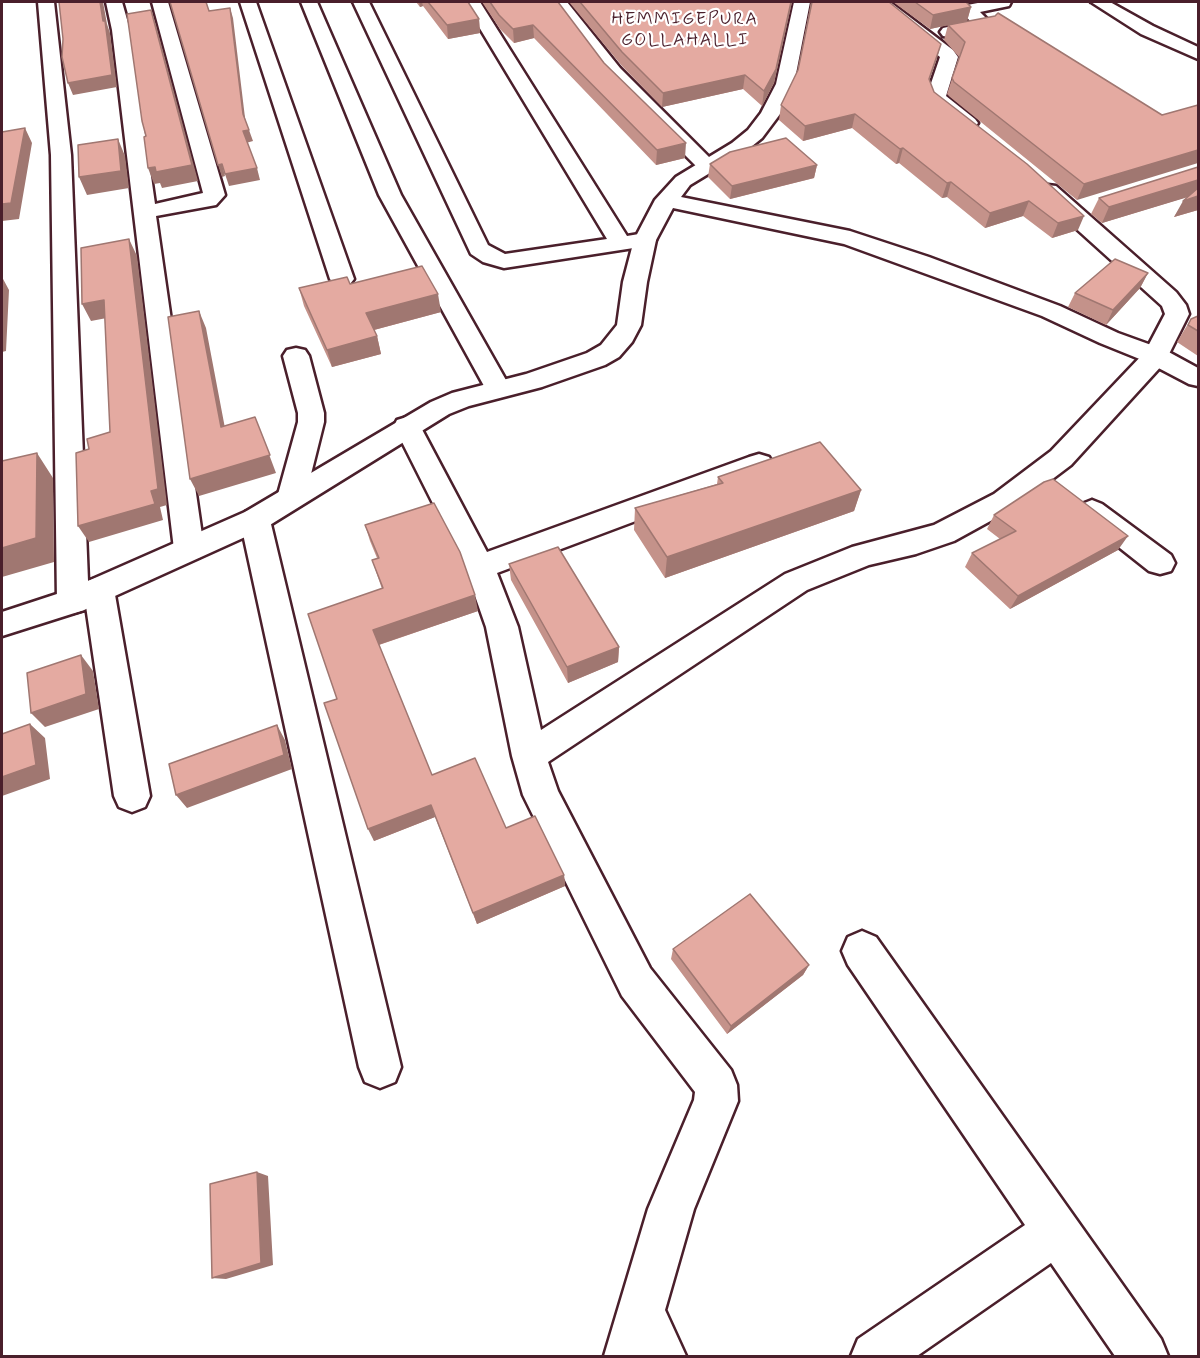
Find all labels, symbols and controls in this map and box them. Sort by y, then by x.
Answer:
district label: HEMMIGEPURA GOLLAHALLI [611,9,759,52]

